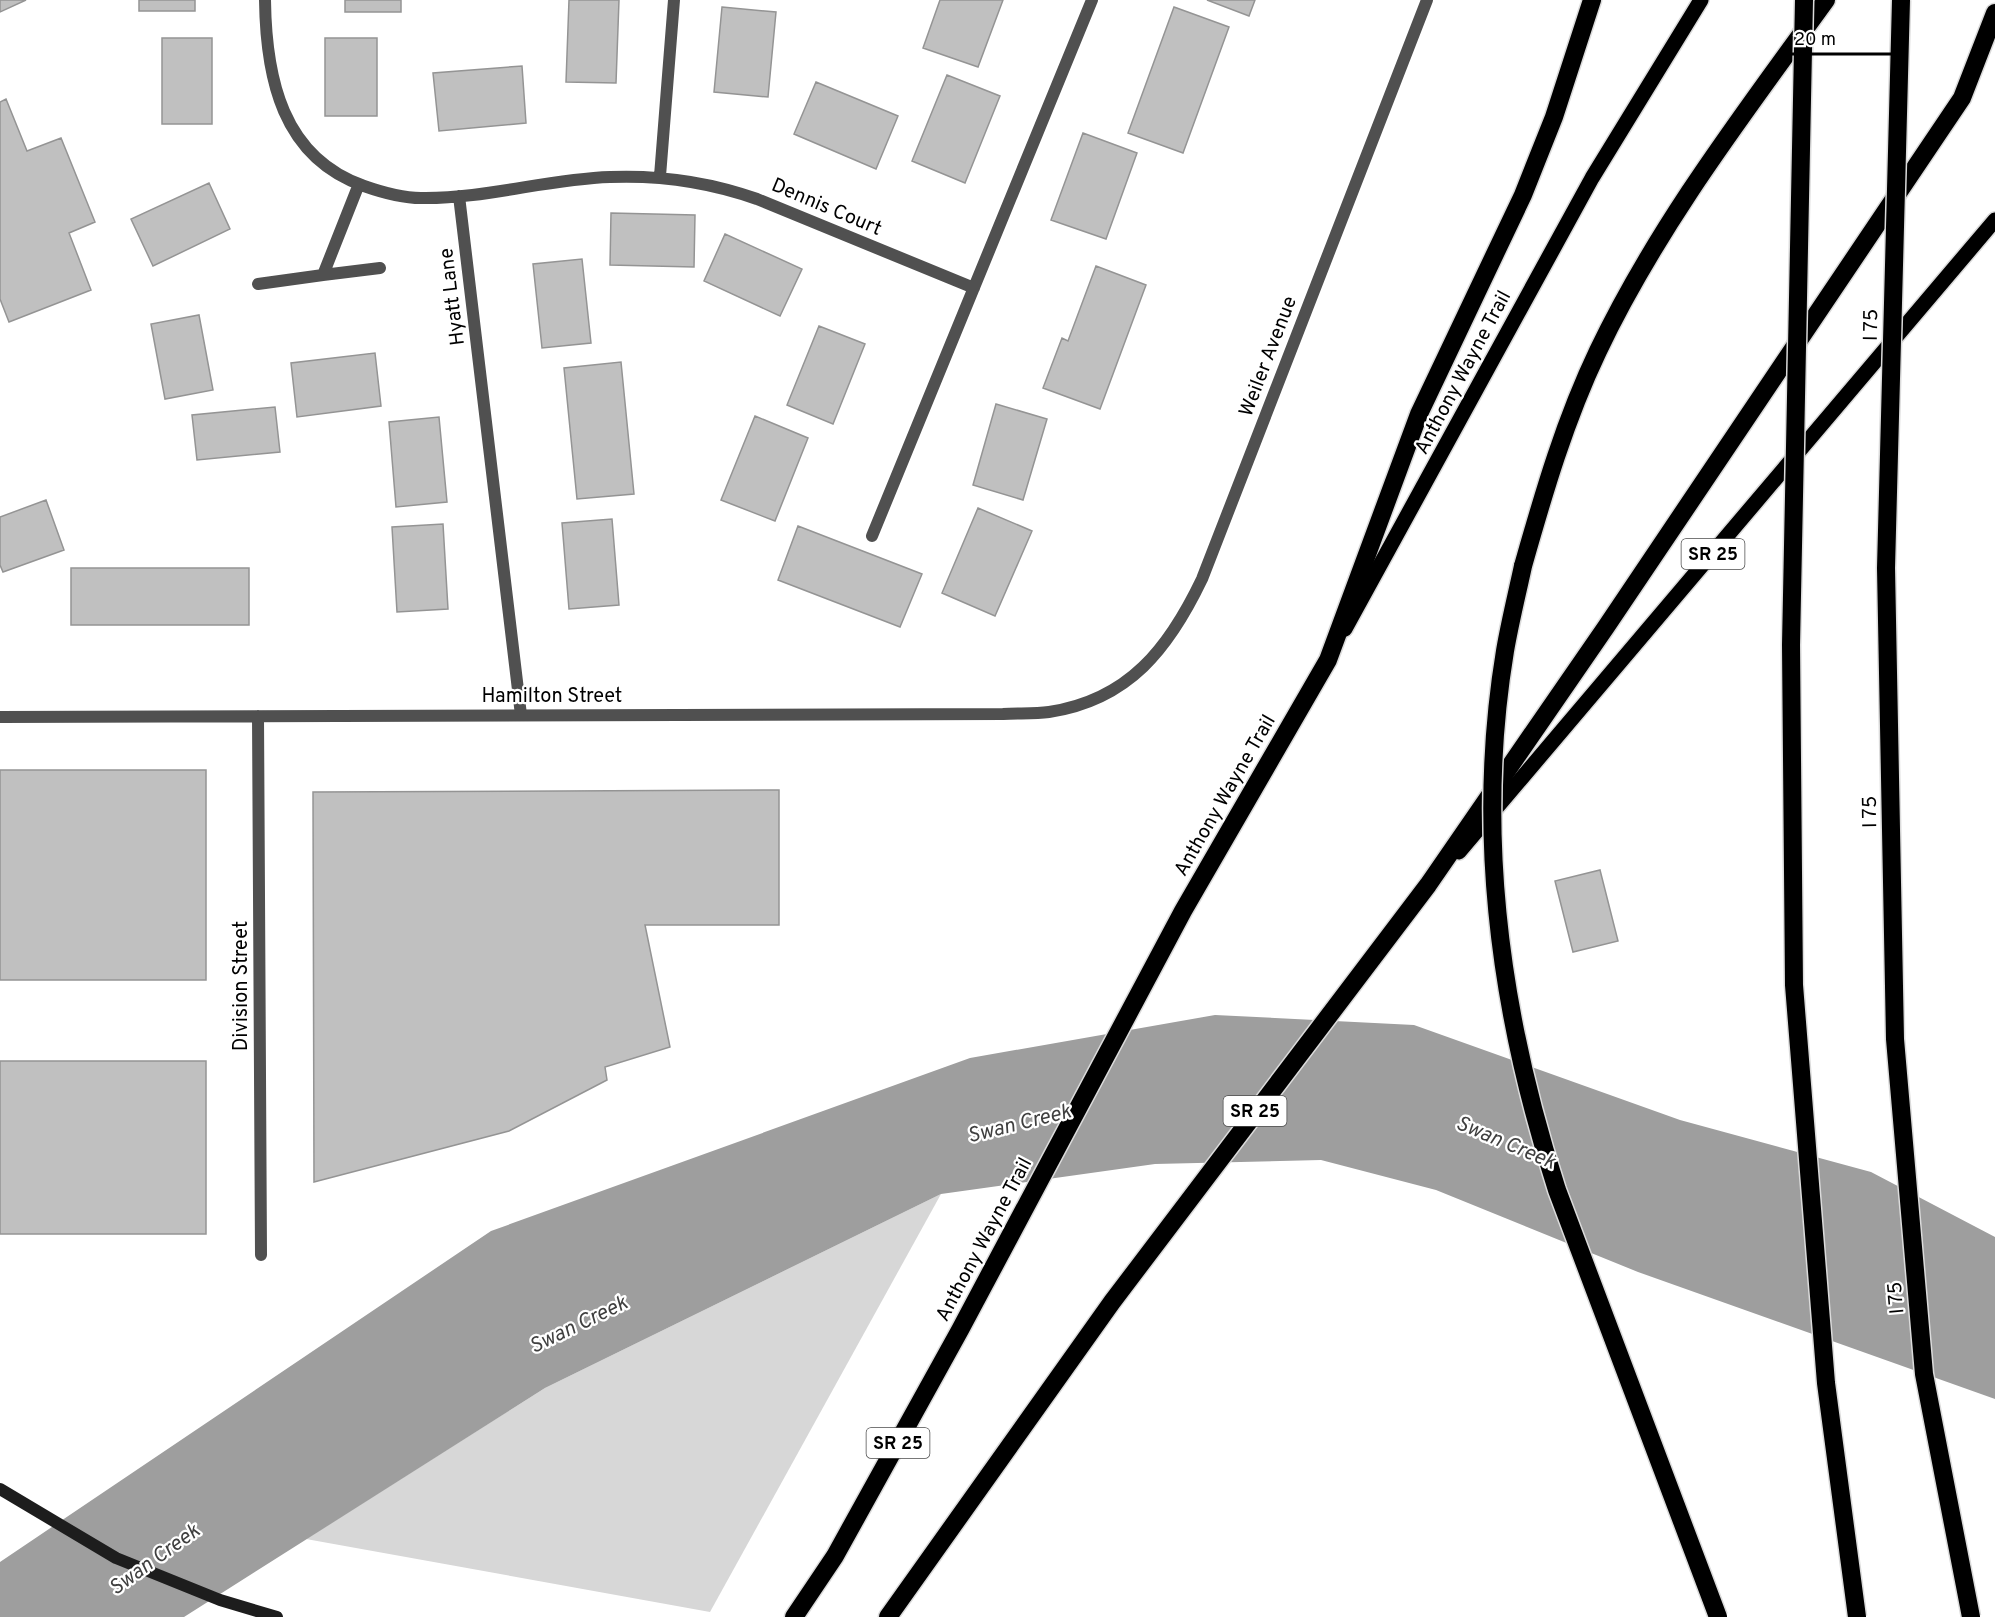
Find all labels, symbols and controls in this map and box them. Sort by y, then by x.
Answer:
scale bar [1785,18,1899,56]
text: 20 m [1794,29,1836,52]
street label: Dennis Court [767,173,885,243]
street label: Hyatt Lane [434,246,472,347]
street label: Anthony Wayne Trail [1409,286,1518,460]
street label: Weiler Avenue [1234,293,1304,421]
street label: I 75 [1859,309,1885,341]
road number: SR 25 [1682,539,1744,569]
street label: Hamilton Street [482,684,622,710]
street label: Anthony Wayne Trail [1169,711,1283,881]
street label: I 75 [1858,796,1884,828]
street label: Division Street [229,921,255,1051]
road number: SR 25 [1224,1096,1286,1126]
water label: Swan Creek [965,1098,1074,1150]
water label: Swan Creek [1451,1110,1560,1177]
street label: Anthony Wayne Trail [930,1153,1039,1327]
street label: I 75 [1883,1281,1911,1315]
water label: Swan Creek [525,1290,633,1361]
road number: SR 25 [866,1428,930,1458]
water label: Swan Creek [104,1518,206,1602]

